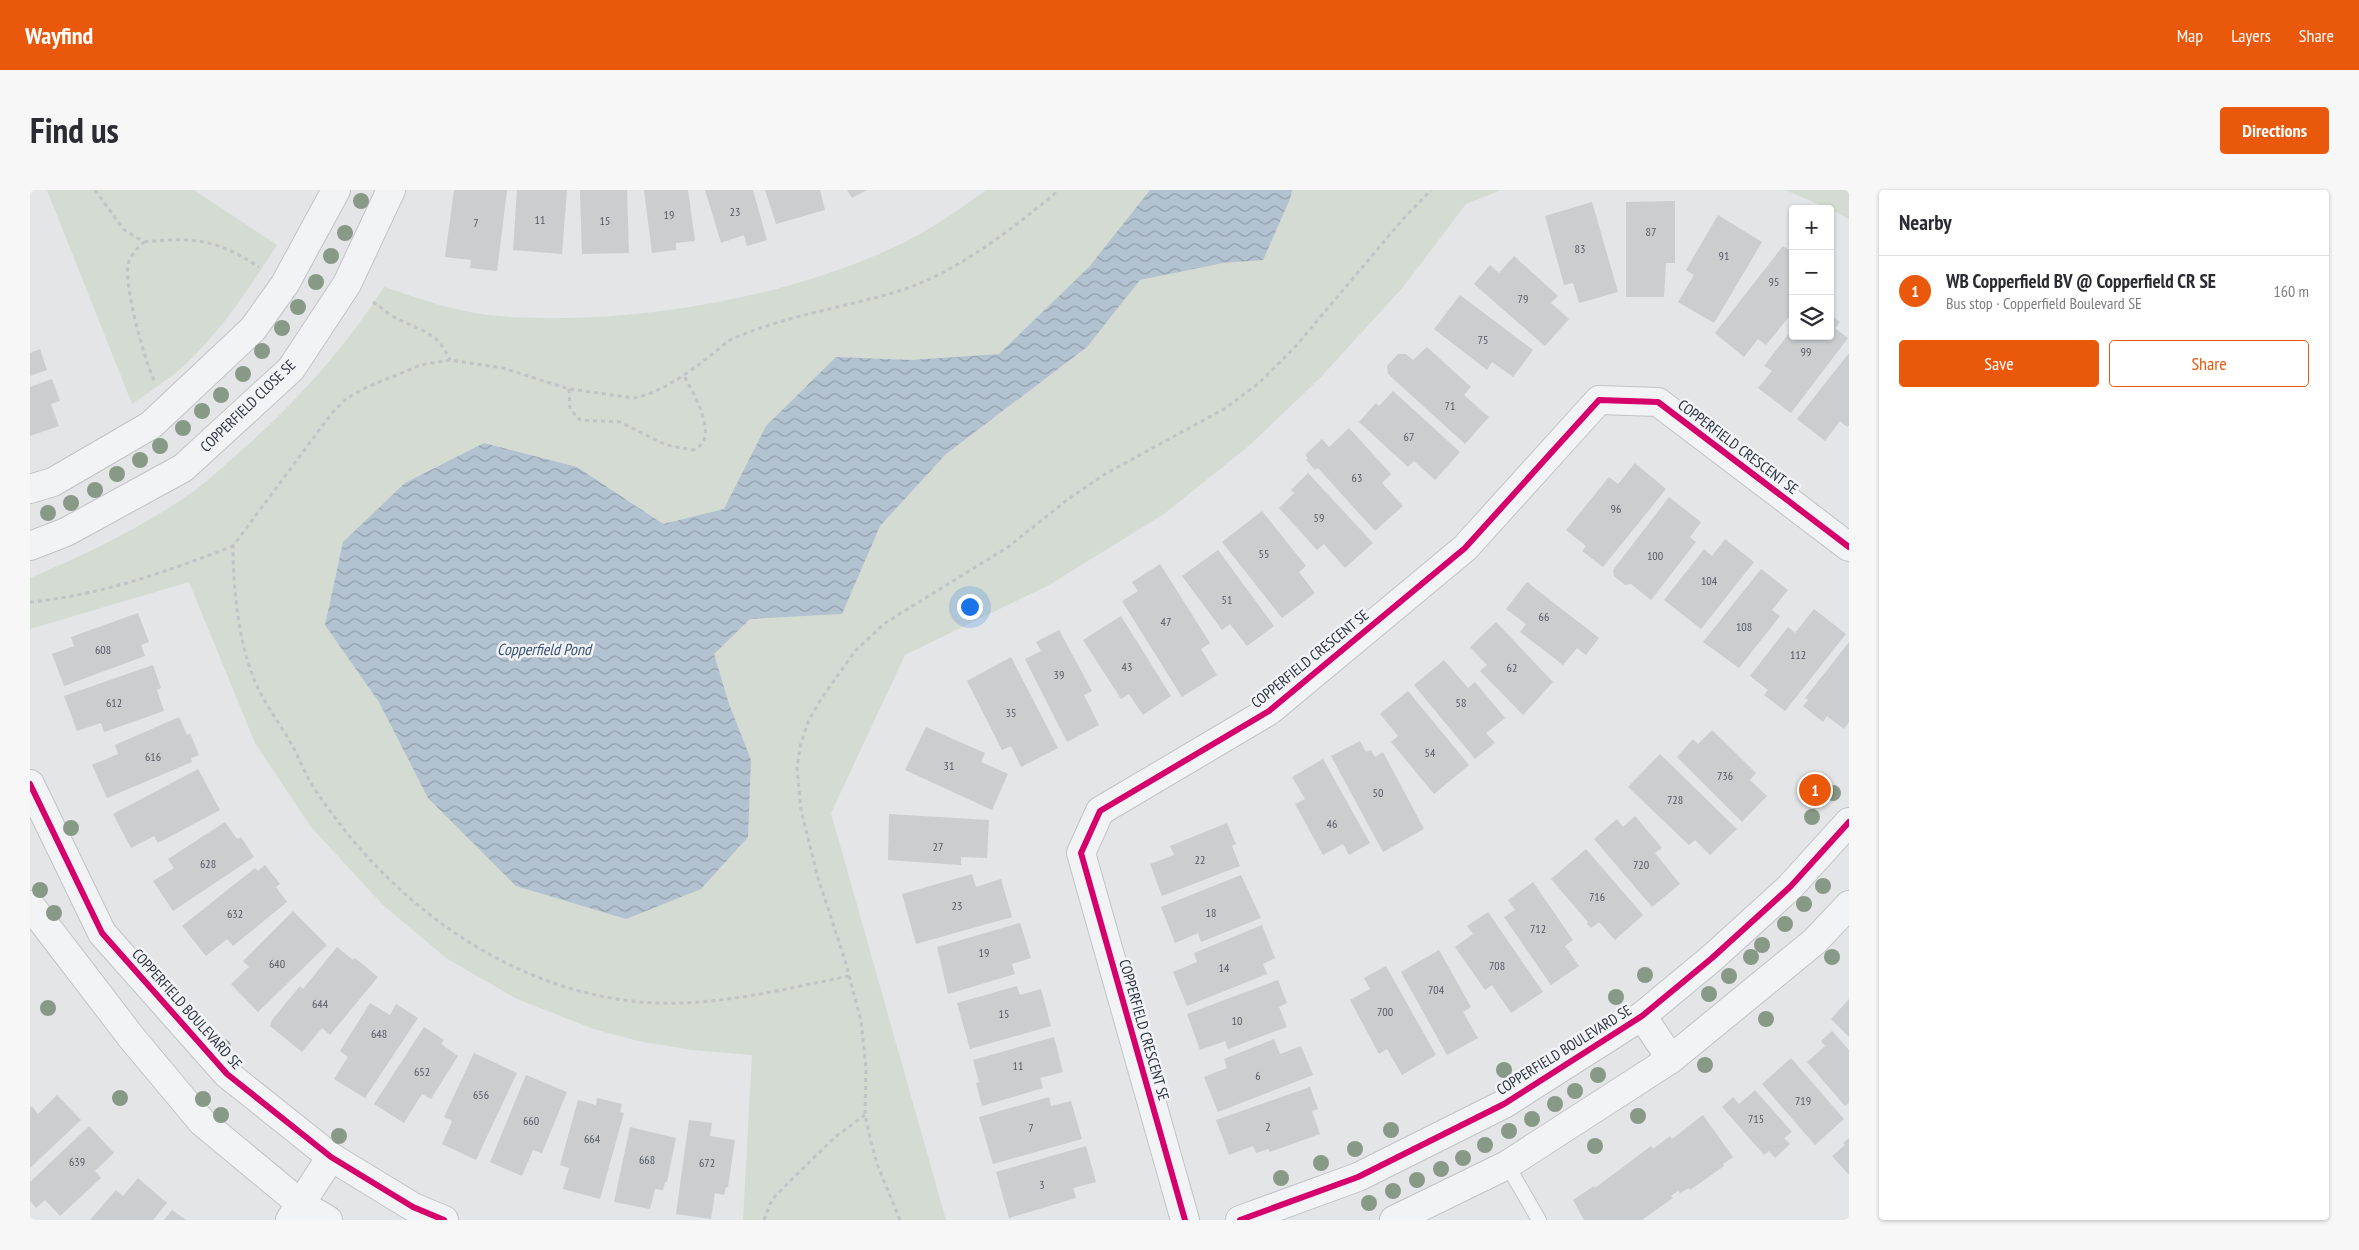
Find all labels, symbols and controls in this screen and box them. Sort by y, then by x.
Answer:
text: Wayfind [25,20,93,51]
text: Map [2177,24,2203,47]
text: Layers [2231,24,2271,47]
text: Share [2299,24,2334,47]
text: Find us [30,107,119,153]
button: Directions [2220,107,2329,154]
house number: 23 [730,204,740,219]
map controls [1789,205,1834,340]
button: + [1789,205,1834,250]
house number: 19 [664,207,674,222]
text: Nearby [1899,209,1952,236]
house number: 11 [535,212,545,227]
house number: 15 [600,213,610,228]
house number: 7 [473,215,479,230]
house number: 87 [1646,224,1656,239]
house number: 83 [1575,241,1585,256]
house number: 91 [1719,248,1729,263]
button: − [1789,250,1834,295]
text: WB Copperfield BV @ Copperfield CR SE [1946,269,2216,293]
house number: 95 [1769,274,1779,289]
text: 1 [1911,281,1919,301]
text: 160 m [2274,281,2309,301]
house number: 79 [1518,291,1528,306]
text: Bus stop · Copperfield Boulevard SE [1946,293,2142,313]
button: layers [1789,295,1834,340]
house number: 75 [1478,332,1488,347]
button: Save [1899,340,2099,387]
button: Share [2109,340,2309,387]
house number: 99 [1801,344,1811,359]
street label: COPPERFIELD CLOSE SE [196,355,299,456]
street label: COPPERFIELD CRESCENT SE [1674,395,1802,498]
house number: 71 [1445,398,1455,413]
house number: 67 [1404,429,1414,444]
house number: 63 [1352,470,1362,485]
house number: 96 [1611,501,1621,516]
house number: 59 [1314,510,1324,525]
house number: 55 [1259,546,1269,561]
house number: 100 [1647,548,1663,563]
house number: 104 [1701,573,1718,588]
house number: 51 [1222,592,1232,607]
your location [957,594,983,620]
street label: COPPERFIELD CRESCENT SE [1247,605,1372,712]
house number: 66 [1539,609,1549,624]
house number: 47 [1161,614,1171,629]
house number: 108 [1736,619,1752,634]
water label: Copperfield Pond [497,639,593,659]
house number: 608 [95,642,111,657]
house number: 112 [1790,647,1806,662]
house number: 43 [1122,659,1132,674]
house number: 62 [1507,660,1517,675]
house number: 39 [1054,667,1064,682]
house number: 612 [106,695,122,710]
house number: 58 [1456,695,1466,710]
house number: 35 [1006,705,1016,720]
house number: 54 [1425,745,1436,760]
house number: 616 [145,749,161,764]
house number: 31 [944,758,954,773]
house number: 736 [1717,768,1733,783]
pin: 1 [1799,771,1831,809]
house number: 50 [1373,785,1383,800]
house number: 728 [1667,792,1683,807]
house number: 46 [1327,816,1337,831]
house number: 27 [933,839,943,854]
house number: 22 [1195,852,1205,867]
house number: 628 [200,856,216,871]
house number: 720 [1633,857,1649,872]
house number: 716 [1589,889,1605,904]
house number: 23 [952,898,962,913]
house number: 18 [1206,905,1216,920]
house number: 632 [227,906,243,921]
house number: 712 [1530,921,1546,936]
street label: COPPERFIELD BOULEVARD SE [128,944,247,1073]
house number: 19 [979,945,989,960]
house number: 640 [269,956,285,971]
street label: COPPERFIELD CRESCENT SE [1115,957,1174,1103]
house number: 708 [1489,958,1505,973]
house number: 14 [1219,960,1230,975]
house number: 704 [1428,982,1445,997]
house number: 644 [312,996,329,1011]
street label: COPPERFIELD BOULEVARD SE [1493,1000,1635,1099]
house number: 700 [1377,1004,1393,1019]
house number: 15 [999,1006,1009,1021]
house number: 10 [1232,1013,1242,1028]
house number: 648 [371,1026,387,1041]
house number: 11 [1013,1058,1023,1073]
house number: 652 [414,1064,430,1079]
house number: 6 [1255,1068,1261,1083]
house number: 656 [473,1087,489,1102]
house number: 719 [1795,1093,1811,1108]
house number: 715 [1748,1111,1764,1126]
house number: 660 [523,1113,539,1128]
house number: 2 [1265,1119,1271,1134]
house number: 7 [1028,1120,1034,1135]
house number: 664 [584,1131,601,1146]
house number: 668 [639,1152,655,1167]
house number: 639 [69,1154,85,1169]
house number: 672 [699,1155,715,1170]
house number: 3 [1039,1177,1045,1192]

